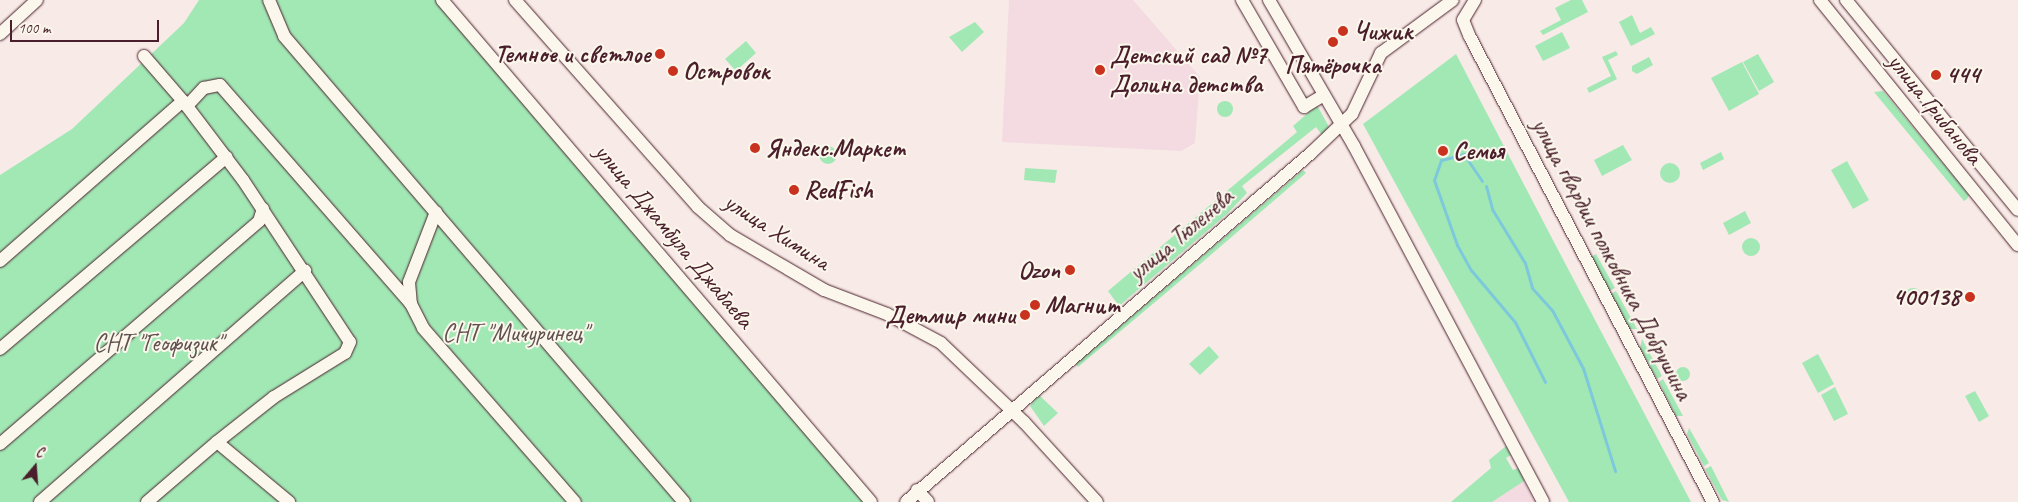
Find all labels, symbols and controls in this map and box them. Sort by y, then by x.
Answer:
scale bar [12,10,161,42]
place label: Чижик [1353,16,1412,46]
text: 100 m [18,19,50,38]
marker: Чижик [1337,25,1349,37]
marker: Пятёрочка [1327,36,1339,48]
place label: Темное и светлое [497,39,650,69]
place label: Детский сад №7 Долина детства [1110,41,1266,100]
marker: Темное и светлое [654,48,666,60]
street label: улица Грибанова [1881,48,1989,170]
place label: Пятёрочка [1285,50,1381,80]
place label: Островок [683,56,769,86]
place label: 444 [1946,60,1980,90]
marker: Детский сад №7 Долина детства [1094,64,1106,76]
marker: Островок [667,65,679,77]
marker: 444 [1930,69,1942,81]
street label: улица гвардии полковника Добрушина [1525,113,1699,405]
place label: Яндекс.Маркет [765,133,906,163]
street label: улица Джамбула Джабаева [587,136,761,336]
place label: Семья [1453,136,1504,166]
marker: Яндекс.Маркет [749,142,761,154]
marker: Семья [1437,145,1449,157]
place label: RedFish [804,175,873,205]
street label: улица Тюленева [1122,182,1240,288]
marker: RedFish [788,184,800,196]
street label: улица Химина [718,187,836,277]
place label: Ozon [1018,255,1060,285]
marker: Ozon [1064,264,1076,276]
place label: 400138 [1893,282,1960,312]
place label: Магнит [1045,290,1121,320]
marker: 400138 [1964,291,1976,303]
marker: Магнит [1029,299,1041,311]
place label: Детмир мини [884,300,1015,330]
marker: Детмир мини [1019,309,1031,321]
park label: СНТ "Мичуринец" [442,318,588,348]
park label: СНТ "Геофизик" [94,328,222,358]
north arrow [10,442,60,492]
text: С [34,443,46,461]

